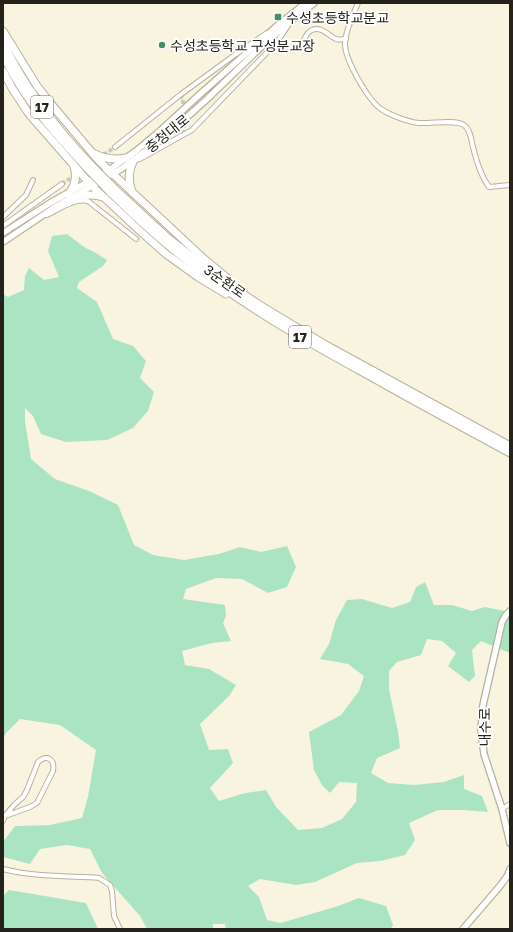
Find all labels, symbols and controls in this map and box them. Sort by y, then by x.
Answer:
place label: 수성초등학교분교 [286,9,389,26]
marker: 수성초등학교분교 [273,12,283,22]
place label: 수성초등학교 구성분교장 [170,37,315,54]
marker: 수성초등학교 구성분교장 [157,40,167,50]
road number: 17 [31,96,53,118]
street label: 충청대로 [142,110,192,156]
street label: 3순환로 [201,261,249,301]
road number: 17 [289,326,311,348]
street label: 내수로 [476,708,493,746]

